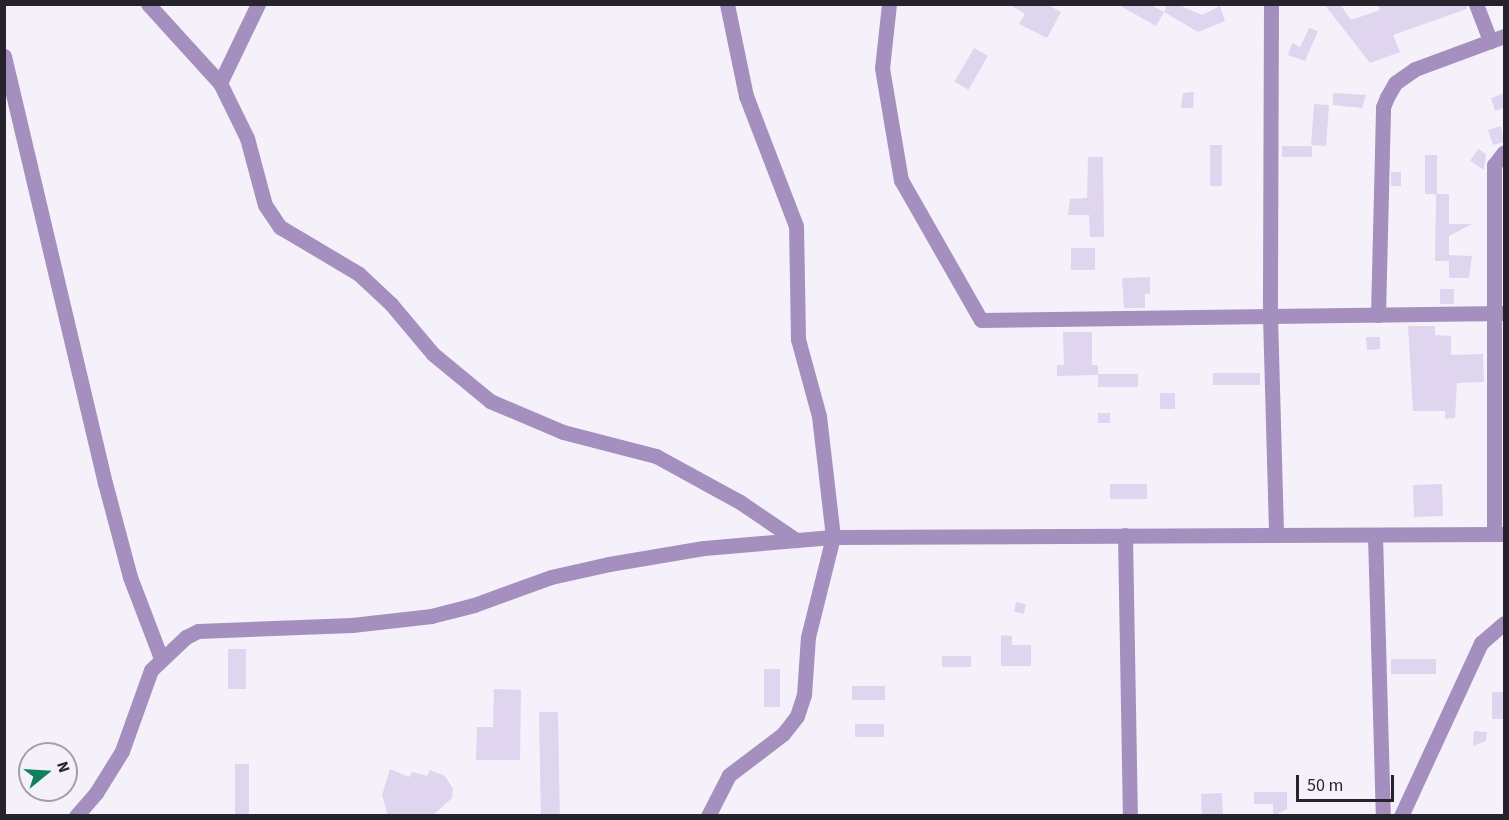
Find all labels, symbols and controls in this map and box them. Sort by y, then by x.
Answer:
north arrow [18,742,78,802]
text: N [51,759,75,776]
scale bar [1299,763,1396,801]
text: 50 m [1307,773,1343,798]

